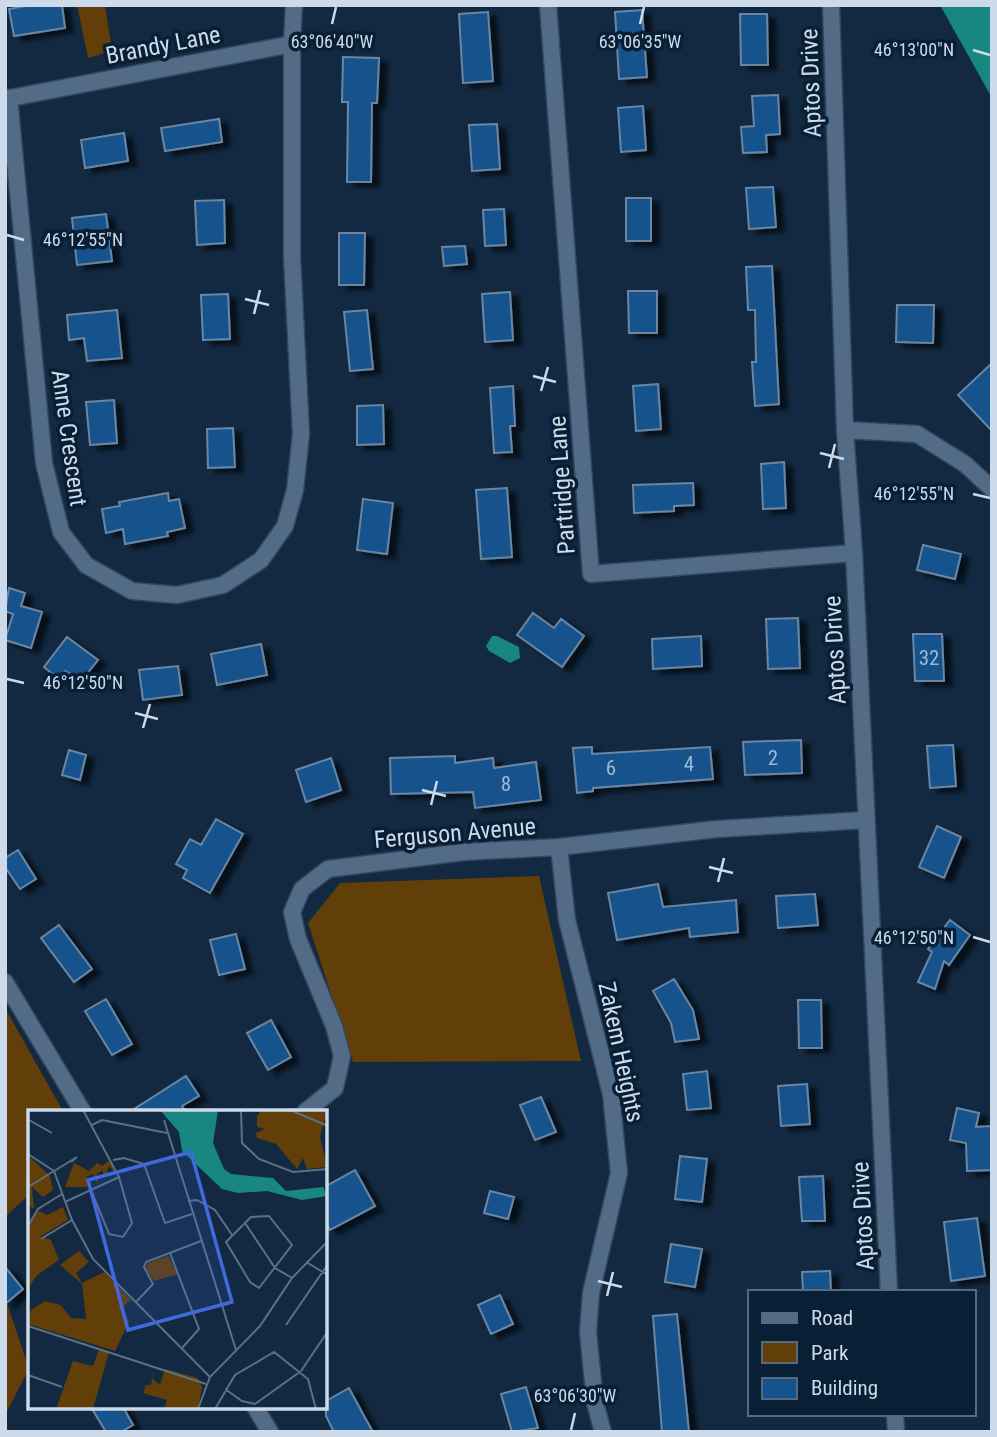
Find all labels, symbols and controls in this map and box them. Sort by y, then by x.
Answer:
street label: Brandy Lane [103,20,223,70]
street label: Aptos Drive [795,28,827,138]
text: 63°06'40"W [291,31,374,52]
text: 63°06'35"W [599,31,682,52]
text: 46°13'00"N [874,39,954,60]
text: 46°12'55"N [43,229,123,250]
street label: Anne Crescent [46,368,92,508]
street label: Partridge Lane [543,415,581,555]
text: 46°12'55"N [874,483,954,504]
street label: Aptos Drive [818,595,852,705]
house number: 32 [919,646,939,670]
text: 46°12'50"N [43,672,123,693]
house number: 2 [768,746,778,770]
house number: 4 [684,752,694,776]
house number: 6 [606,756,616,780]
house number: 8 [501,772,511,796]
street label: Ferguson Avenue [373,812,537,854]
text: 46°12'50"N [874,927,954,948]
street label: Zakem Heights [592,979,650,1125]
inset map [28,1110,327,1409]
street label: Aptos Drive [846,1161,880,1271]
legend [748,1290,976,1416]
text: Road [811,1306,853,1330]
text: Park [811,1341,849,1365]
text: Building [811,1376,878,1400]
text: 63°06'30"W [534,1385,617,1406]

